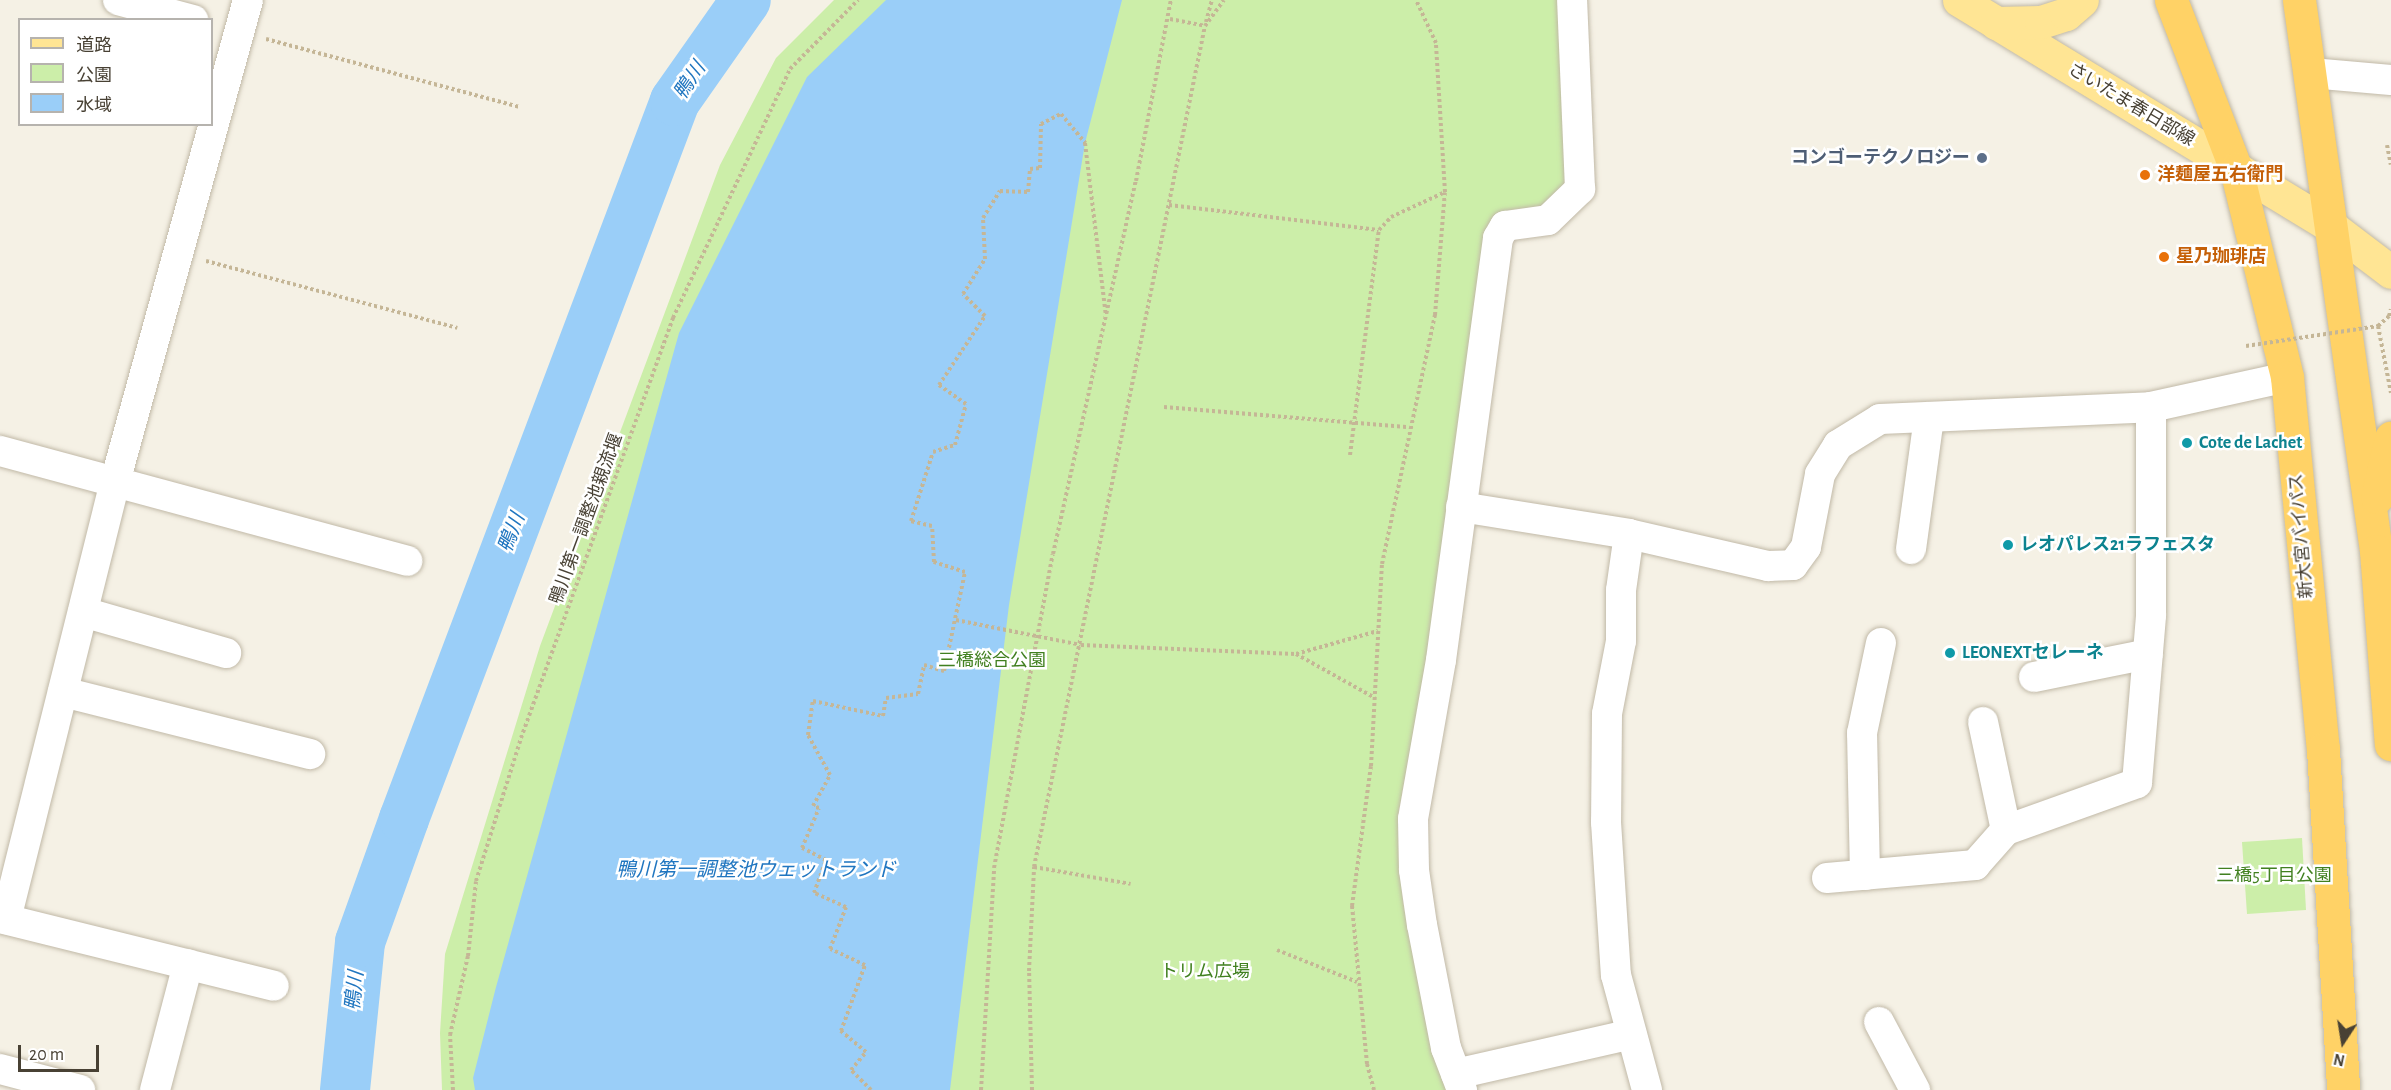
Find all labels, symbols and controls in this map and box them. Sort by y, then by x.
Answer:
legend [18,18,213,126]
text: 道路 [76,37,112,55]
water label: 鴨川 [669,58,711,104]
street label: さいたま春日部線 [2064,59,2198,151]
text: 公園 [76,67,112,85]
text: 水域 [76,97,112,115]
place label: コンゴーテクノロジー [1790,147,1970,169]
marker: コンゴーテクノロジー [1975,151,1989,165]
place label: 洋麺屋五右衛門 [2157,164,2283,186]
marker: 洋麺屋五右衛門 [2138,168,2152,182]
place label: 星乃珈琲店 [2176,246,2266,268]
marker: 星乃珈琲店 [2157,250,2171,264]
street label: 鴨川第一調整池親流堰 [546,431,628,607]
place label: Cote de Lachet [2199,432,2302,454]
marker: Cote de Lachet [2180,436,2194,450]
street label: 新大宮バイパス [2286,472,2318,600]
water label: 鴨川 [494,510,530,556]
place label: レオパレス21ラフェスタ [2020,534,2215,556]
marker: レオパレス21ラフェスタ [2001,538,2015,552]
place label: LEONEXTセレーネ [1962,642,2104,664]
marker: LEONEXTセレーネ [1943,646,1957,660]
park label: 三橋総合公園 [938,650,1046,672]
water label: 鴨川第一調整池ウェットランド [616,858,896,882]
park label: 三橋5丁目公園 [2216,865,2332,887]
park label: トリム広場 [1160,961,1250,983]
water label: 鴨川 [341,970,369,1012]
north arrow [2313,1012,2373,1072]
scale bar [21,1033,102,1071]
text: 20 m [29,1046,64,1064]
text: N [2332,1051,2346,1069]

